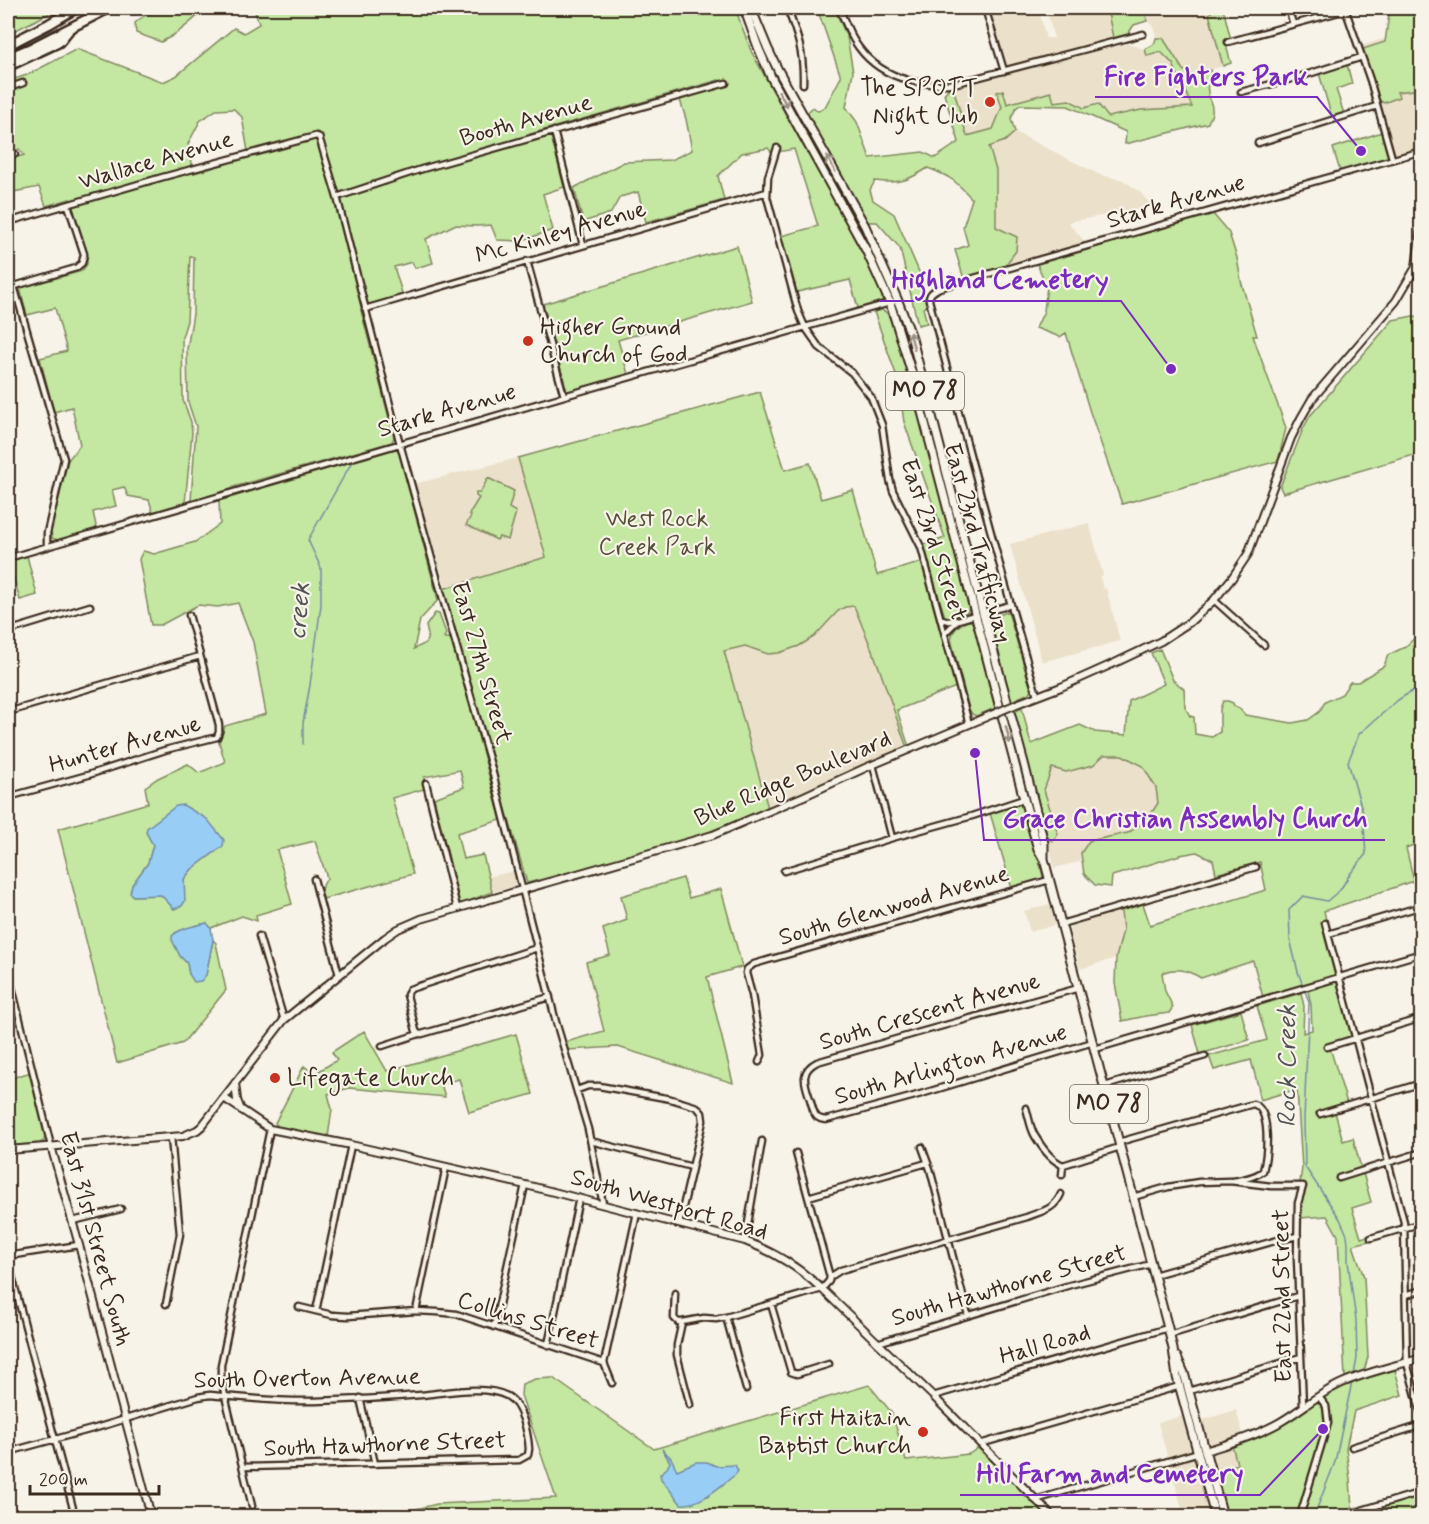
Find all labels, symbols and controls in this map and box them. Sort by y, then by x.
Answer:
callout: Fire Fighters Park [1095,53,1317,97]
text: Fire Fighters Park [1104,61,1308,96]
place label: The SPOTT Night Club [860,73,978,135]
street label: Booth Avenue [456,87,596,155]
one-way arrow [777,90,789,107]
marker: The SPOTT Night Club [983,95,997,109]
street label: Wallace Avenue [75,124,237,198]
one-way arrow [825,156,837,173]
street label: Stark Avenue [1103,167,1249,237]
street label: Mc Kinley Avenue [472,194,650,272]
callout: Highland Cemetery [880,257,1121,301]
text: Highland Cemetery [891,264,1109,301]
place label: Higher Ground Church of God [540,312,688,371]
one-way arrow [906,332,917,351]
marker: Higher Ground Church of God [521,334,535,348]
road number: MO 78 [886,372,964,410]
street label: Stark Avenue [374,376,520,446]
street label: East 23rd Trafficway [935,440,1019,646]
street label: East 23rd Street [892,455,974,625]
park label: West Rock Creek Park [598,504,716,563]
street label: East 27th Street [443,578,519,748]
water label: creek [281,581,319,641]
street label: Hunter Avenue [45,709,205,781]
street label: Blue Ridge Boulevard [690,724,897,836]
one-way arrow [1002,725,1014,744]
callout: Grace Christian Assembly Church [984,796,1385,840]
text: Grace Christian Assembly Church [1002,803,1368,837]
street label: South Glenwood Avenue [775,858,1013,954]
street label: South Crescent Avenue [816,966,1044,1058]
water label: Rock Creek [1271,1004,1305,1128]
street label: South Arlington Avenue [831,1017,1072,1116]
place label: Lifegate Church [287,1063,454,1096]
marker: Lifegate Church [268,1071,282,1085]
road number: MO 78 [1070,1085,1148,1123]
street label: East 31st Street South [51,1128,139,1350]
street label: South Westport Road [567,1162,771,1248]
street label: East 22nd Street [1266,1209,1300,1383]
street label: South Hawthorne Street [888,1238,1130,1334]
street label: Collins Street [453,1285,603,1357]
street label: Hall Road [996,1317,1094,1373]
street label: South Overton Avenue [193,1362,421,1396]
place label: First Haitain Baptist Church [759,1403,911,1462]
street label: South Hawthorne Street [263,1425,507,1465]
marker: First Haitain Baptist Church [916,1425,930,1439]
callout: Hill Farm and Cemetery [960,1451,1260,1495]
scale bar [30,1458,159,1496]
text: Hill Farm and Cemetery [976,1458,1244,1492]
text: 200 m [39,1468,88,1492]

